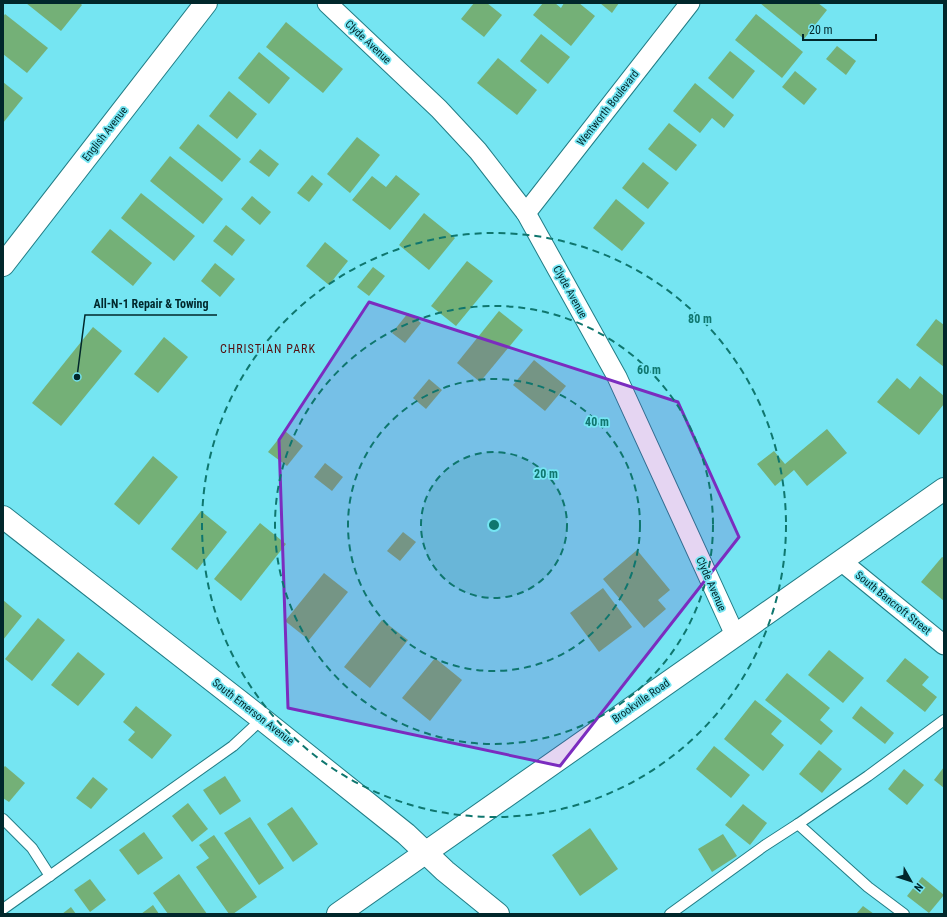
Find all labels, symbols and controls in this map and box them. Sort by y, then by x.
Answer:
scale bar [803,16,876,42]
street label: Clyde Avenue [342,17,394,67]
text: 20 m [809,23,833,37]
street label: Wentworth Boulevard [574,68,642,148]
street label: English Avenue [80,104,130,164]
street label: Clyde Avenue [550,263,590,321]
callout: All-N-1 Repair & Towing [85,291,217,315]
text: All-N-1 Repair & Towing [94,297,209,311]
text: 80 m [688,312,712,326]
district label: CHRISTIAN PARK [220,342,316,356]
text: 60 m [637,363,661,377]
text: 40 m [585,415,609,429]
text: 20 m [534,467,558,481]
centre of rings [487,518,501,532]
street label: Clyde Avenue [693,555,729,613]
street label: South Bancroft Street [853,569,933,637]
street label: South Emerson Avenue [210,676,296,748]
street label: Brookville Road [610,676,672,726]
north arrow [891,861,931,901]
text: N [911,880,926,894]

